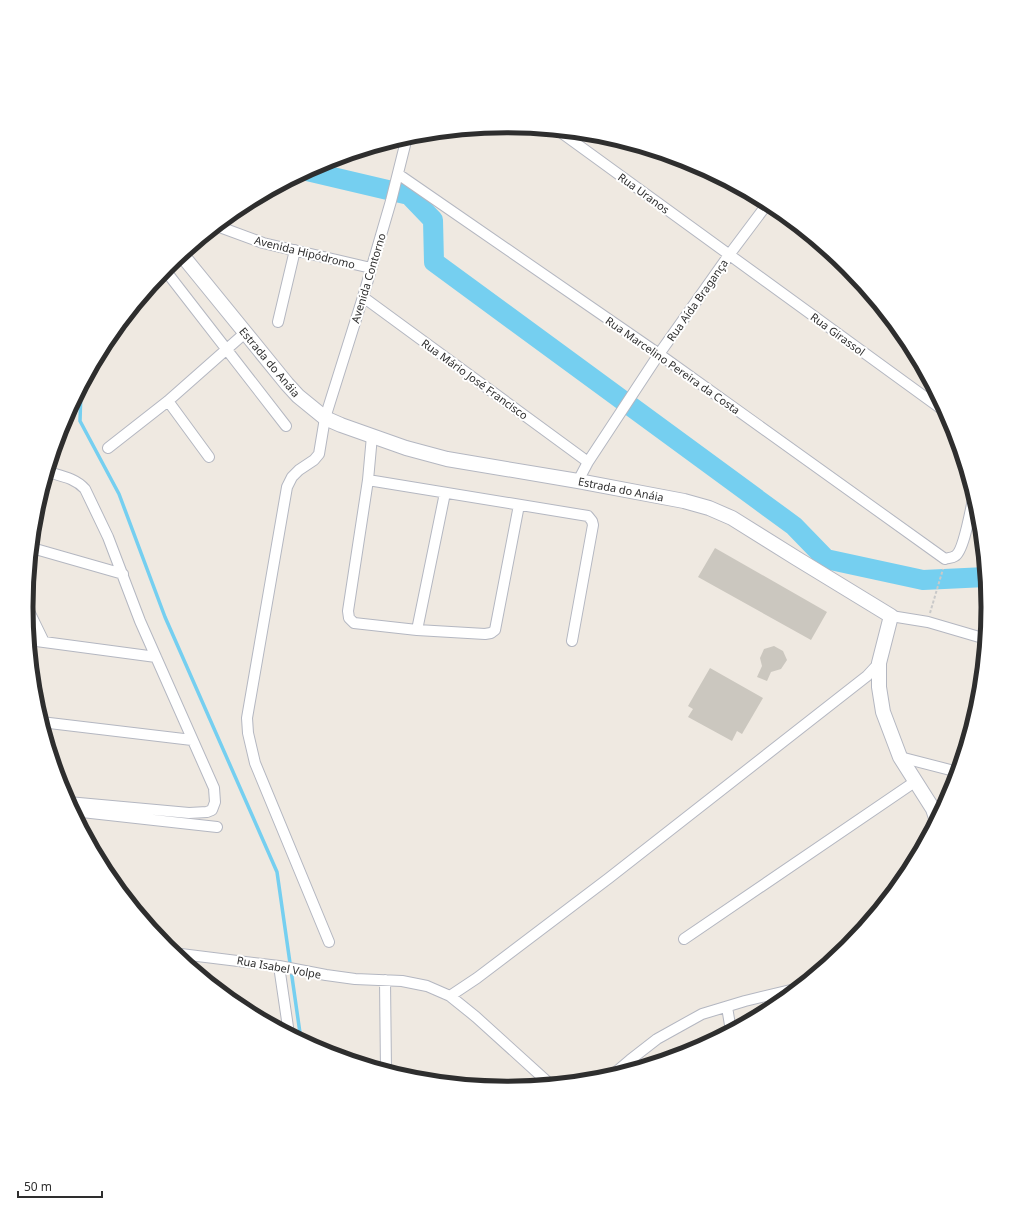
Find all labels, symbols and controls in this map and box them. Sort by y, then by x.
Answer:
street label: Rua Uranos [615,169,673,217]
street label: Avenida Contorno [347,231,389,325]
street label: Avenida Hipódromo [253,232,357,272]
street label: Rua Aída Bragança [663,256,731,344]
street label: Rua Girassol [808,309,868,359]
street label: Rua Marcelino Pereira da Costa [603,313,743,417]
street label: Estrada do Anáia [236,324,304,400]
street label: Rua Mário José Francisco [419,335,531,423]
street label: Estrada do Anáia [577,473,665,505]
street label: Rua Isabel Volpe [236,952,322,982]
scale bar [18,1173,102,1199]
text: 50 m [24,1178,52,1195]

